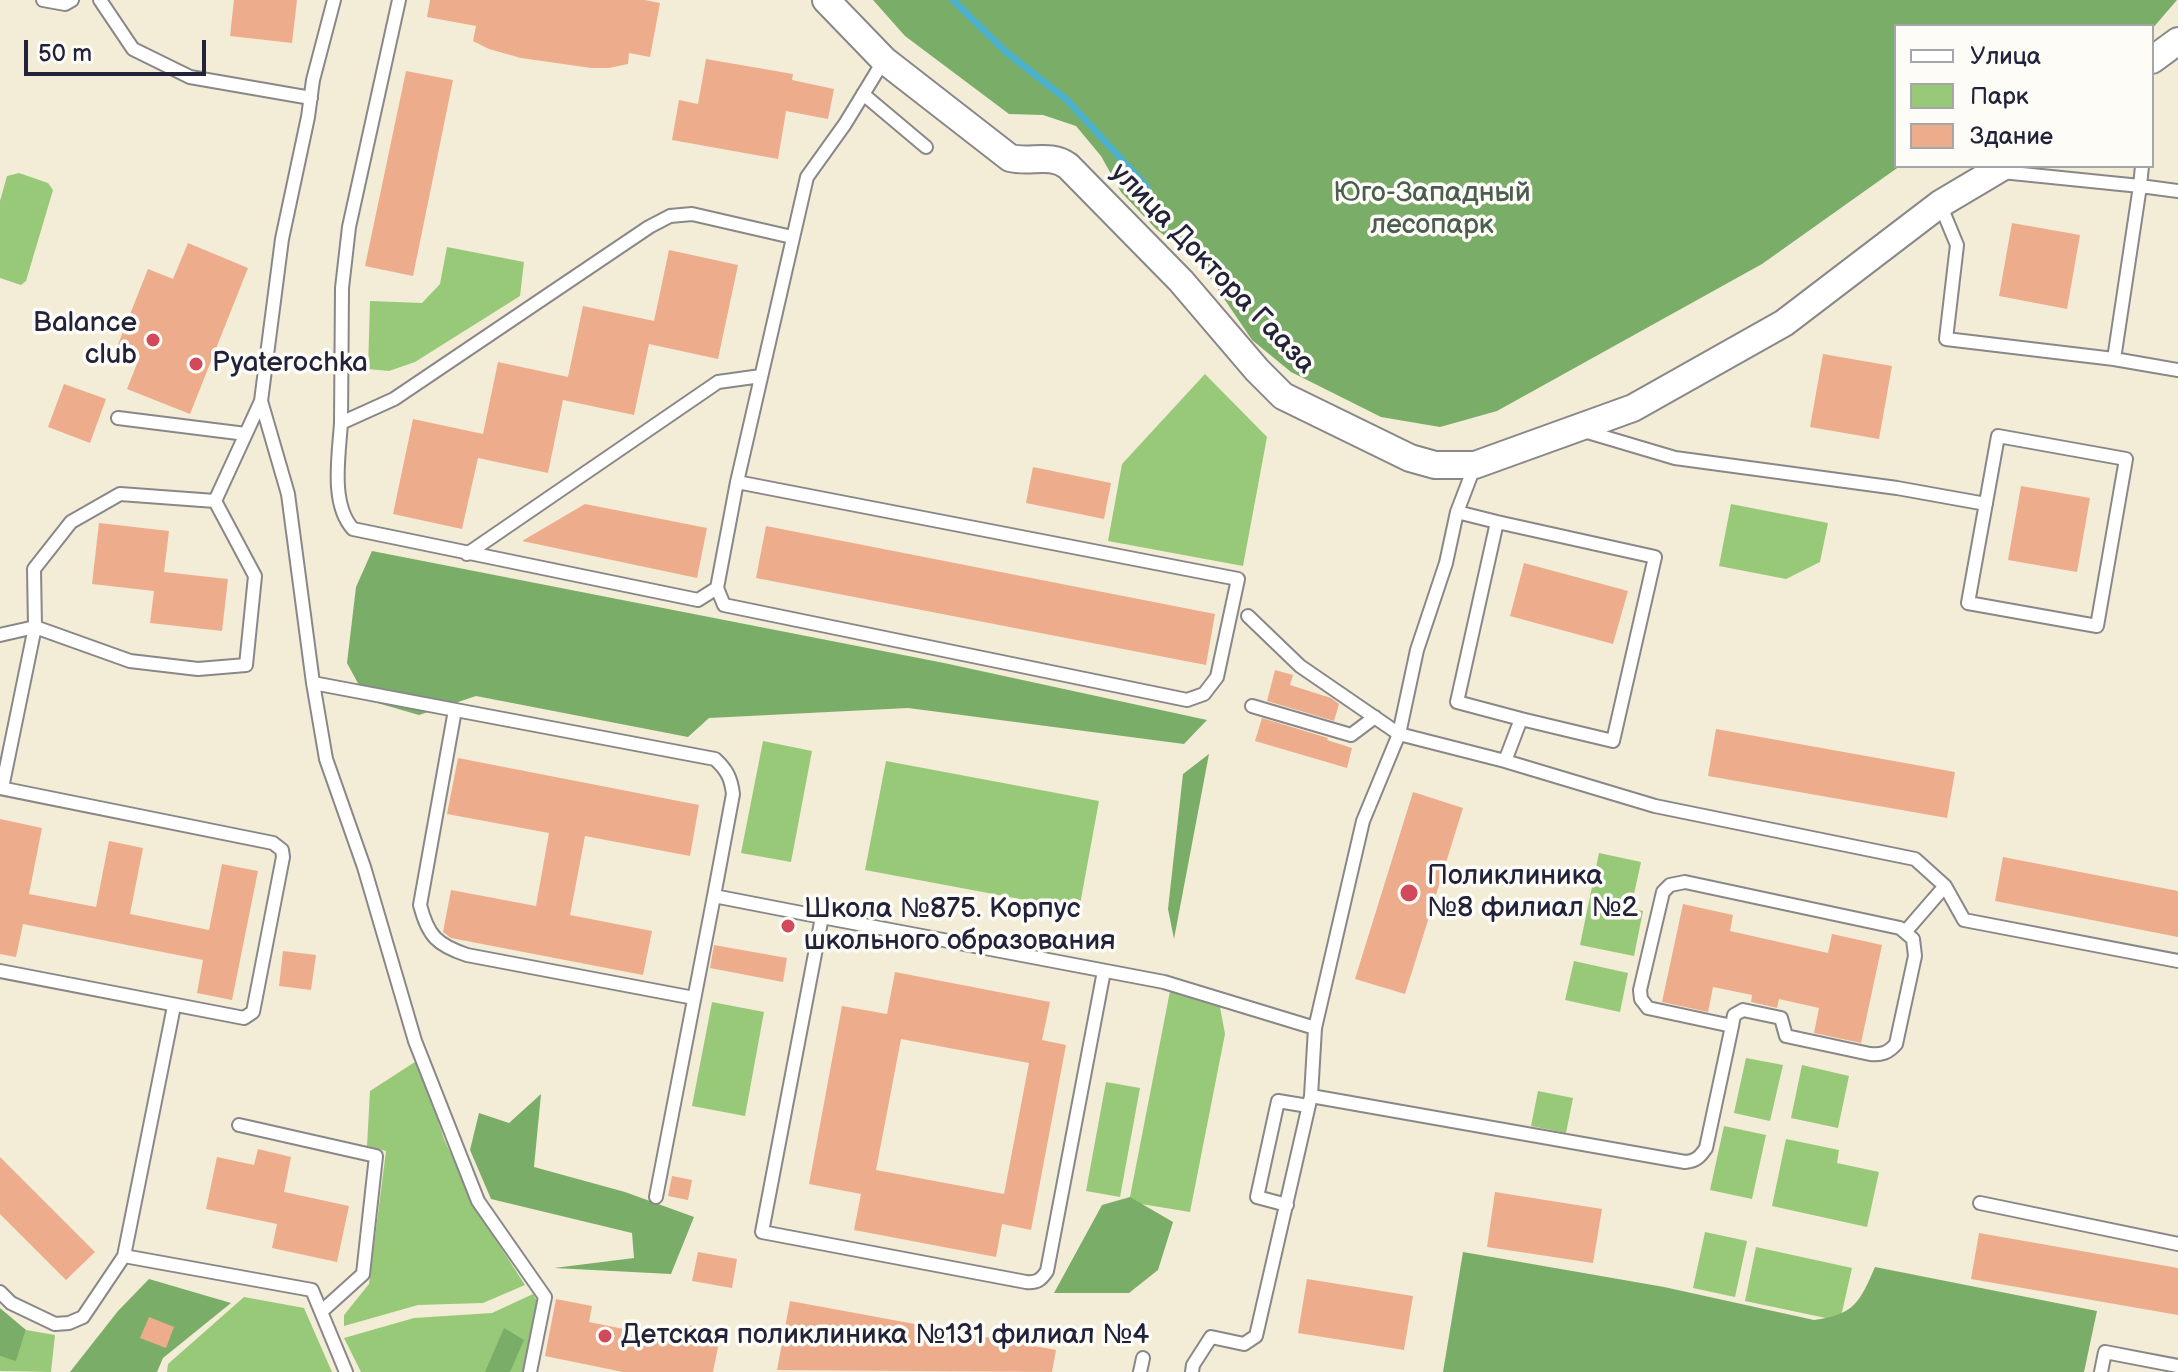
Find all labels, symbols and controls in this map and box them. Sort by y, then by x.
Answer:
scale bar [28,24,210,74]
legend [1894,24,2154,168]
text: 50 m [38,39,92,68]
text: Улица [1970,42,2041,71]
text: Парк [1970,82,2028,111]
text: Здание [1970,122,2053,151]
street label: улица Доктора Гааза [1103,157,1321,381]
park label: Юго-Западный лесопарк [1333,177,1531,243]
place label: Balance club [33,307,137,373]
marker: Balance club [144,331,162,349]
place label: Pyaterochka [212,347,368,381]
marker: Pyaterochka [187,355,205,373]
place label: Поликлиника №8 филиал №2 [1427,860,1638,926]
marker: Поликлиника №8 филиал №2 [1398,882,1420,904]
place label: Школа №875. Корпус школьного образования [804,893,1116,959]
marker: Школа №875. Корпус школьного образования [779,917,797,935]
place label: Детская поликлиника №131 филиал №4 [621,1319,1149,1353]
marker: Детская поликлиника №131 филиал №4 [596,1327,614,1345]

